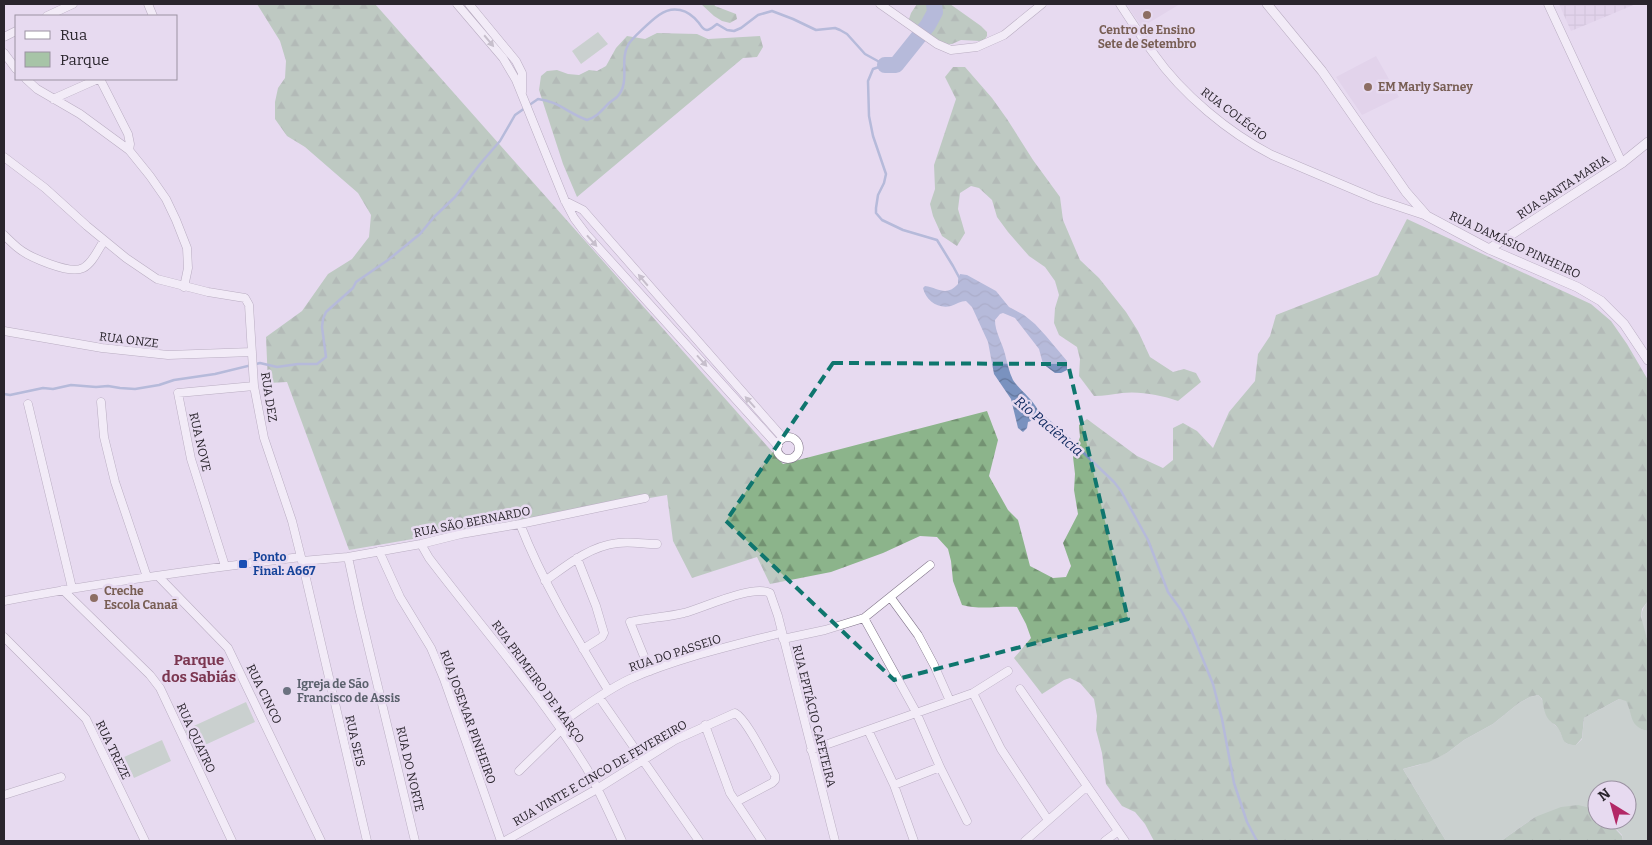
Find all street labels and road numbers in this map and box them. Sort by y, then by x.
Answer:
street label: RUA COLÉGIO [1198,84,1270,143]
street label: RUA SANTA MARIA [1514,152,1612,222]
street label: RUA DAMÁSIO PINHEIRO [1447,208,1583,282]
street label: RUA ONZE [98,329,160,351]
street label: RUA DEZ [258,371,280,423]
street label: RUA NOVE [186,411,214,473]
street label: RUA SÃO BERNARDO [412,503,532,540]
street label: RUA PRIMEIRO DE MARÇO [489,618,587,746]
street label: RUA DO PASSEIO [627,631,723,675]
street label: RUA EPITÁCIO CAFETEIRA [790,643,840,789]
street label: RUA JOSEMAR PINHEIRO [437,648,499,786]
street label: RUA CINCO [244,662,285,726]
street label: RUA QUATRO [174,701,218,775]
street label: RUA SEIS [342,714,368,768]
street label: RUA VINTE E CINCO DE FEVEREIRO [510,717,690,829]
street label: RUA TREZE [93,718,133,782]
street label: RUA DO NORTE [393,725,427,813]

